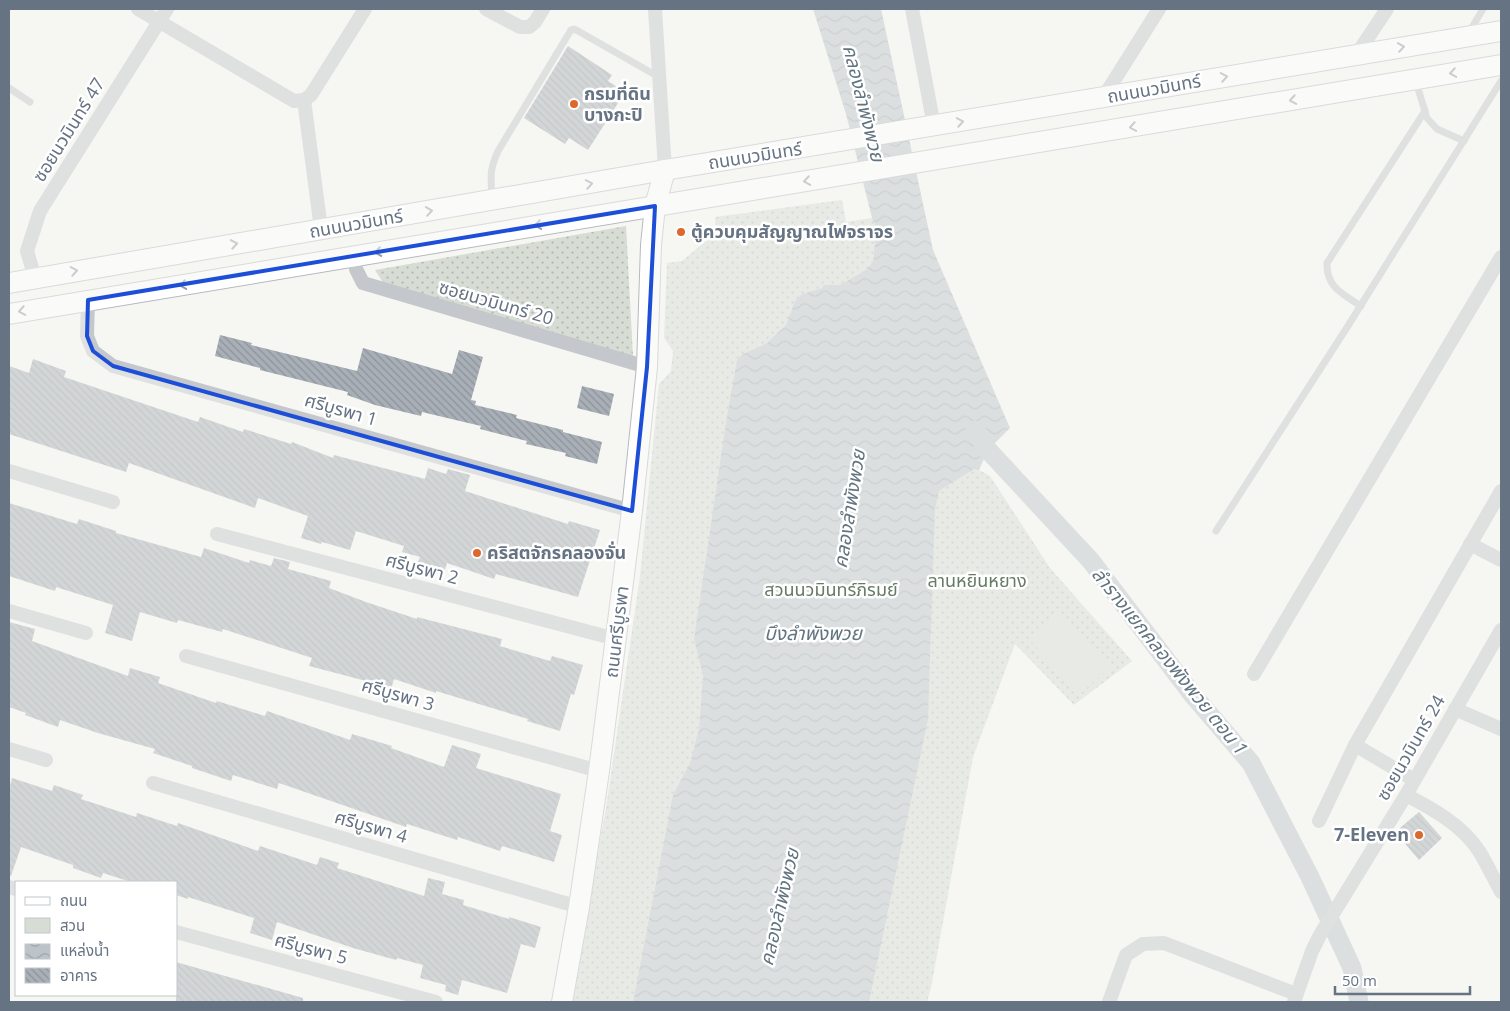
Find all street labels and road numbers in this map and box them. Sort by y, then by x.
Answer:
street label: ถนนนวมินทร์ [1105,68,1203,108]
street label: ซอยนวมินทร์ 47 [27,73,110,186]
street label: ถนนนวมินทร์ [706,136,804,174]
street label: ถนนนวมินทร์ [307,203,405,243]
street label: ซอยนวมินทร์ 20 [436,274,556,330]
street label: ศรีบูรพา 1 [302,387,380,432]
street label: ศรีบูรพา 2 [383,547,461,590]
street label: ถนนศรีบูรพา [598,585,635,679]
street label: ศรีบูรพา 3 [359,672,437,717]
street label: ซอยนวมินทร์ 24 [1370,690,1450,805]
street label: ศรีบูรพา 4 [332,804,410,849]
street label: ศรีบูรพา 5 [272,927,350,970]

